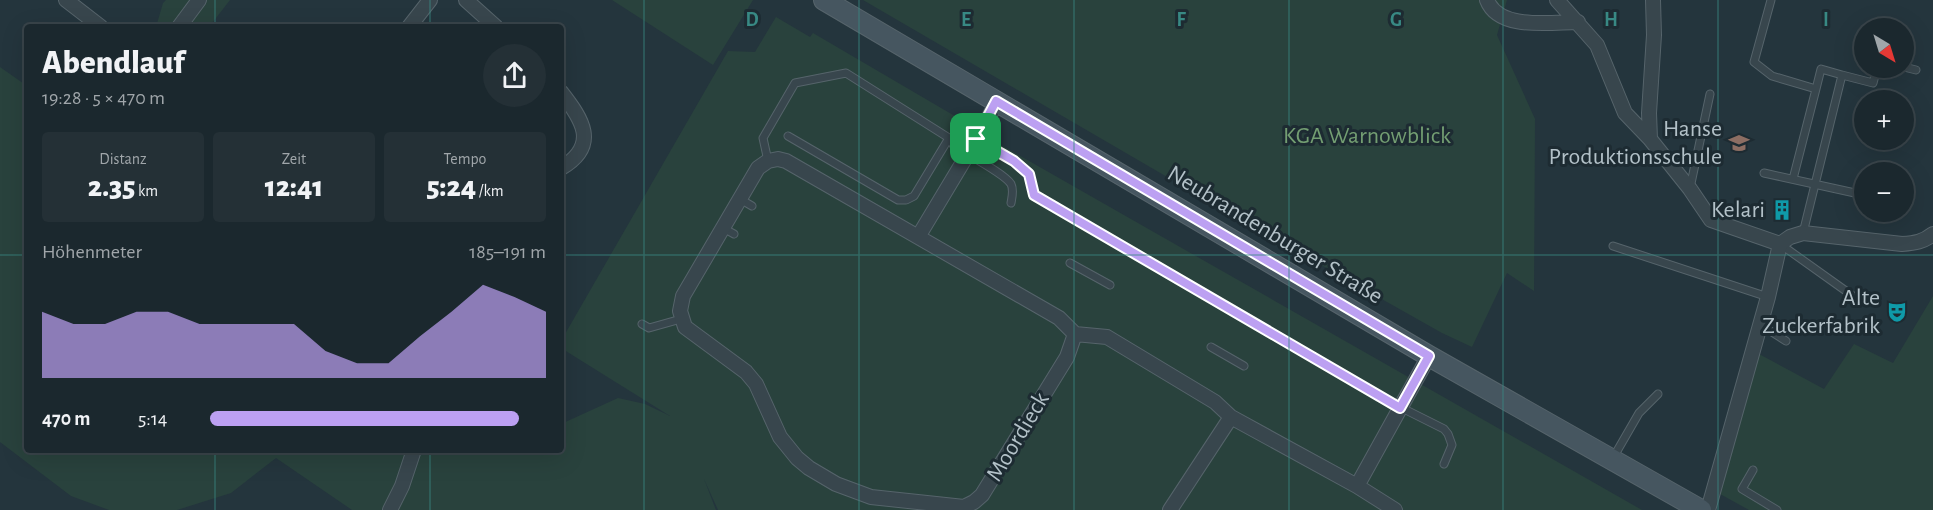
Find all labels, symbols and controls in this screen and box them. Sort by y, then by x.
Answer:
text: D [745,10,759,30]
text: E [961,10,971,30]
text: F [1176,10,1186,30]
text: G [1390,10,1402,30]
text: H [1604,10,1618,30]
text: I [1823,10,1829,30]
north arrow [1854,18,1914,78]
map controls [1854,18,1914,222]
button: share [483,44,546,107]
text: Abendlauf [42,47,184,80]
text: 19:28 · 5 × 470 m [42,88,165,108]
button: + [1854,90,1914,150]
pin [950,113,1001,164]
place label: Hanse Produktionsschule [1549,117,1722,169]
icon: arrive [959,122,992,155]
park label: KGA Warnowblick [1283,124,1451,148]
school or university icon: Hanse Produktionsschule [1727,131,1751,155]
text: Distanz [99,151,147,167]
text: Zeit [282,151,306,167]
text: Tempo [444,151,486,167]
street label: Neubrandenburger Straße [1163,161,1387,309]
button: − [1854,162,1914,222]
text: 2.35 [88,172,135,202]
text: 12:41 [265,172,323,202]
text: 5:24 [426,172,476,202]
text: km [135,183,158,199]
text: /km [476,183,504,199]
place label: Kelari [1711,198,1765,222]
building icon: Kelari [1770,198,1794,222]
text: Höhenmeter [42,242,142,262]
text: 185–191 m [469,242,546,262]
place label: Alte Zuckerfabrik [1762,286,1880,338]
theatre icon: Alte Zuckerfabrik [1885,300,1909,324]
street label: Moordieck [982,388,1054,486]
text: 470 m [42,409,90,429]
text: 5:14 [138,409,167,429]

